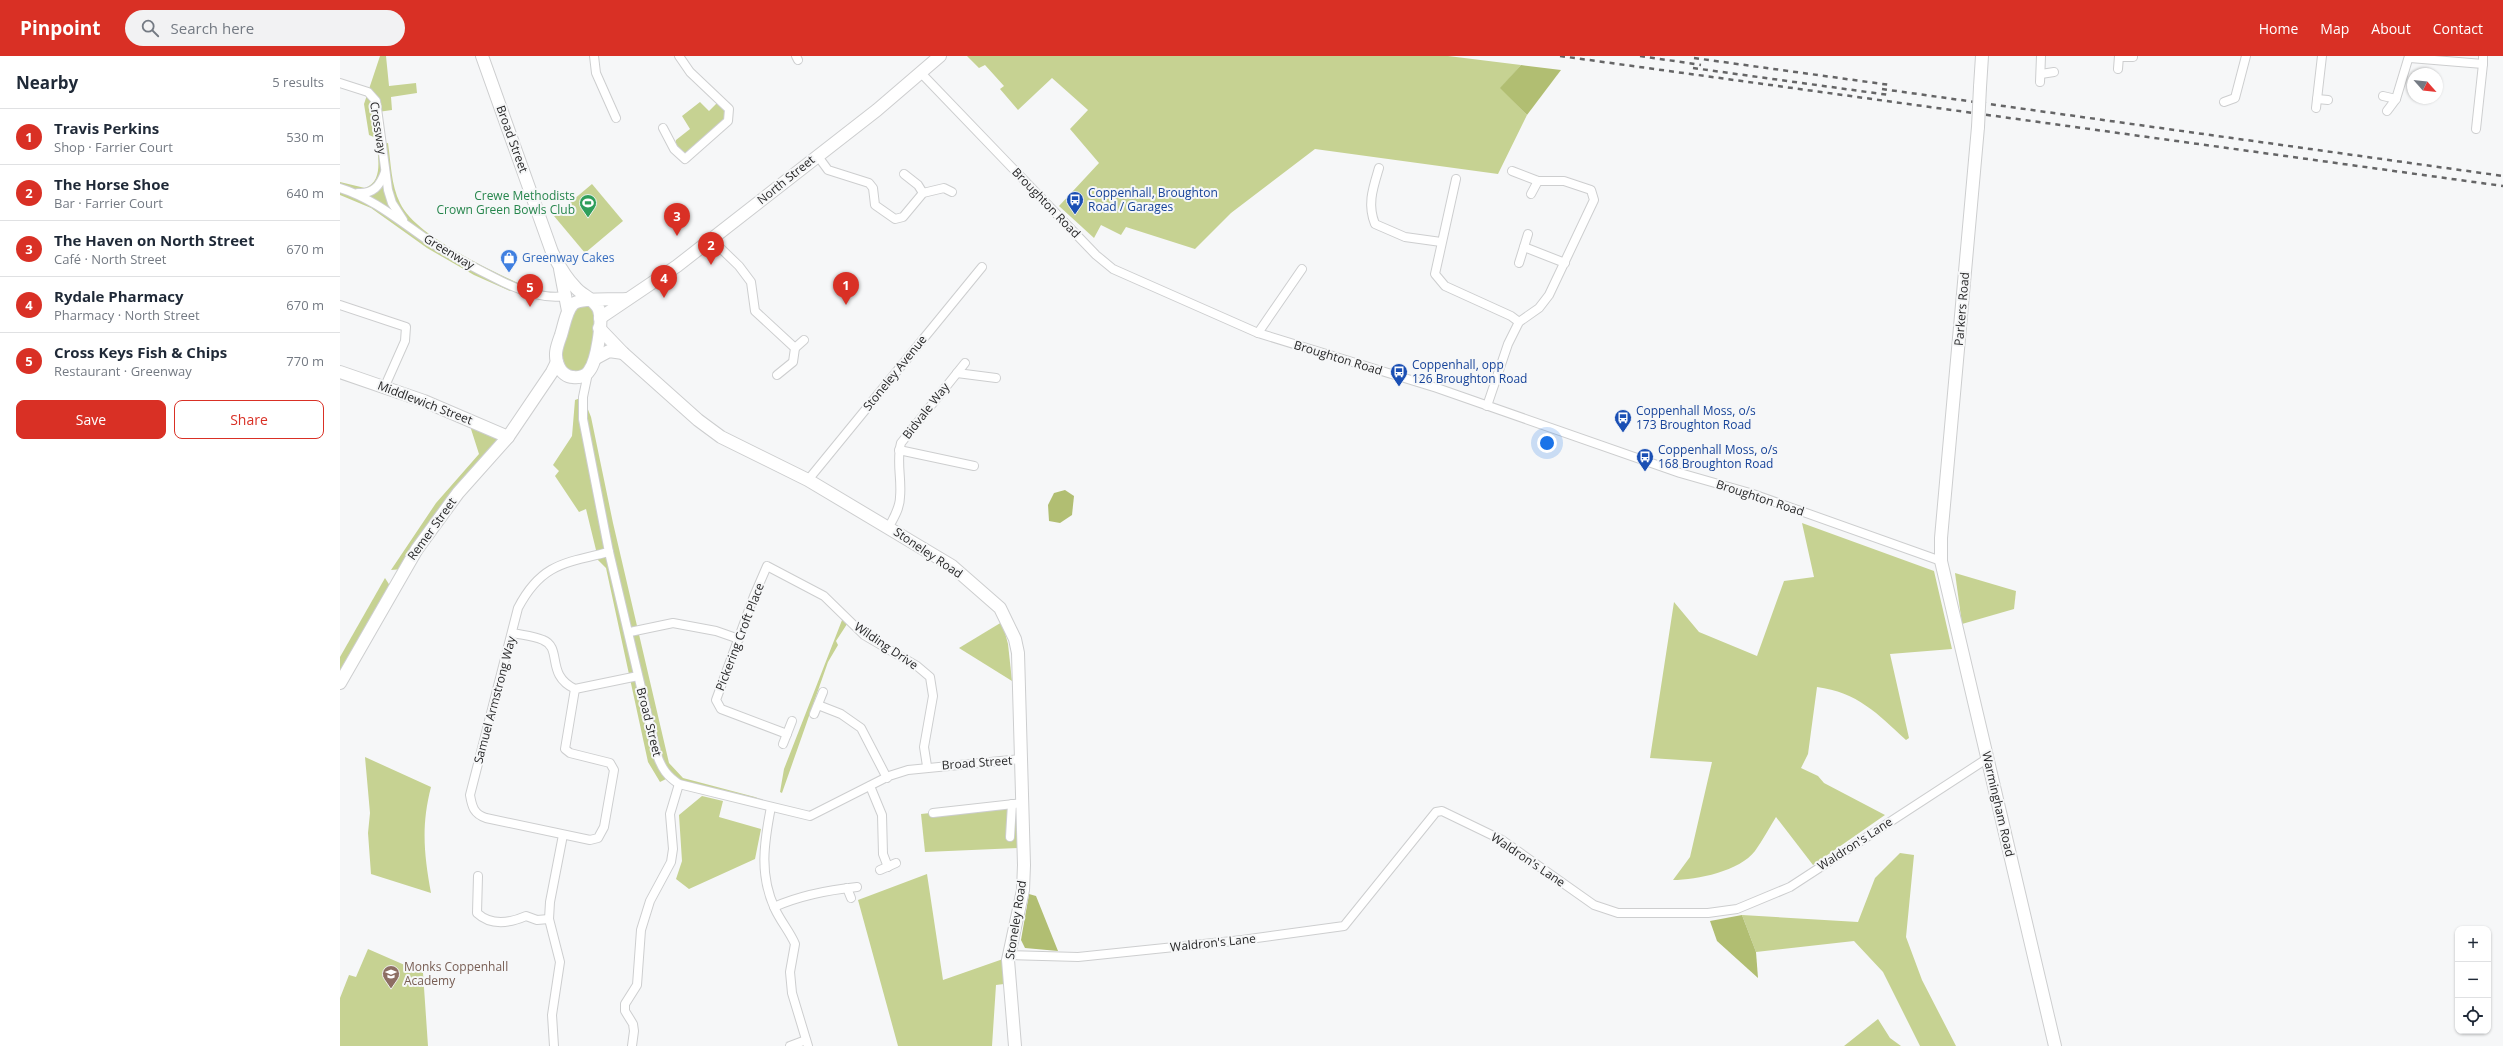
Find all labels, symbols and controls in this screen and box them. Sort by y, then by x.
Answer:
search box [125,10,405,46]
text: Pinpoint [20,15,101,41]
icon: search [139,17,161,39]
text: Search here [171,18,254,38]
text: Home [2259,19,2298,38]
text: Map [2320,19,2349,38]
text: About [2371,19,2411,38]
text: Contact [2433,19,2483,38]
north arrow [2407,68,2443,104]
text: Nearby [16,71,78,94]
text: 5 results [272,73,324,91]
street label: Crossway [366,100,391,156]
street label: Broad Street [492,103,533,175]
text: Travis Perkins [54,118,159,138]
text: 1 [25,128,33,146]
text: 530 m [286,128,324,146]
text: Shop · Farrier Court [54,138,173,156]
street label: North Street [753,151,818,208]
street label: Broughton Road [1008,164,1084,242]
text: The Horse Shoe [54,174,169,194]
text: 2 [25,184,33,202]
text: 640 m [286,184,324,202]
place label: Coppenhall, Broughton Road / Garages [1088,184,1218,215]
place label: Crewe Methodists Crown Green Bowls Club [437,187,575,218]
bus stop icon: Coppenhall, Broughton Road / Garages [1065,190,1085,215]
sports icon: Crewe Methodists Crown Green Bowls Club [578,193,598,218]
text: Bar · Farrier Court [54,194,163,212]
pin: 3 [664,203,690,236]
text: The Haven on North Street [54,230,254,250]
street label: Greenway [421,230,479,274]
pin: 2 [698,232,724,265]
text: 3 [25,240,33,258]
text: 670 m [286,240,324,258]
shop icon: Greenway Cakes [499,248,519,273]
place label: Greenway Cakes [522,249,615,266]
text: Café · North Street [54,250,166,268]
pin: 4 [651,265,677,298]
street label: Parkers Road [1950,271,1973,347]
pin: 1 [833,272,859,305]
pin: 5 [517,274,543,307]
text: Rydale Pharmacy [54,286,184,306]
text: 4 [25,296,33,314]
text: 670 m [286,296,324,314]
text: Pharmacy · North Street [54,306,200,324]
street label: Stoneley Avenue [859,331,931,414]
street label: Broughton Road [1292,336,1384,379]
text: Cross Keys Fish & Chips [54,342,227,362]
text: 5 [25,352,33,370]
text: 770 m [286,352,324,370]
place label: Coppenhall, opp 126 Broughton Road [1412,356,1527,387]
text: Restaurant · Greenway [54,362,192,380]
bus stop icon: Coppenhall, opp 126 Broughton Road [1389,362,1409,387]
street label: Middlewich Street [375,377,475,428]
street label: Bidvale Way [898,378,954,442]
button: Save [16,400,166,439]
button: Share [174,400,324,439]
place label: Coppenhall Moss, o/s 173 Broughton Road [1636,402,1756,433]
bus stop icon: Coppenhall Moss, o/s 173 Broughton Road [1613,408,1633,433]
your location [1537,433,1557,453]
place label: Coppenhall Moss, o/s 168 Broughton Road [1658,441,1778,472]
bus stop icon: Coppenhall Moss, o/s 168 Broughton Road [1635,447,1655,472]
street label: Broughton Road [1714,475,1806,520]
street label: Remer Street [403,494,460,563]
street label: Stoneley Road [890,523,966,582]
street label: Pickering Croft Place [711,580,768,693]
street label: Wilding Drive [851,618,922,673]
street label: Samuel Armstrong Way [469,633,520,765]
street label: Broad Street [633,686,666,758]
street label: Warmingham Road [1978,750,2019,858]
street label: Broad Street [941,752,1013,773]
street label: Waldron's Lane [1814,813,1896,874]
street label: Waldron's Lane [1488,828,1569,891]
street label: Stoneley Road [1001,879,1030,961]
map controls [2455,926,2491,1034]
button: + [2455,926,2491,962]
street label: Waldron's Lane [1169,930,1257,955]
place label: Monks Coppenhall Academy [404,958,508,989]
button: − [2455,962,2491,998]
school or university icon: Monks Coppenhall Academy [381,964,401,989]
button: locate [2455,998,2491,1034]

